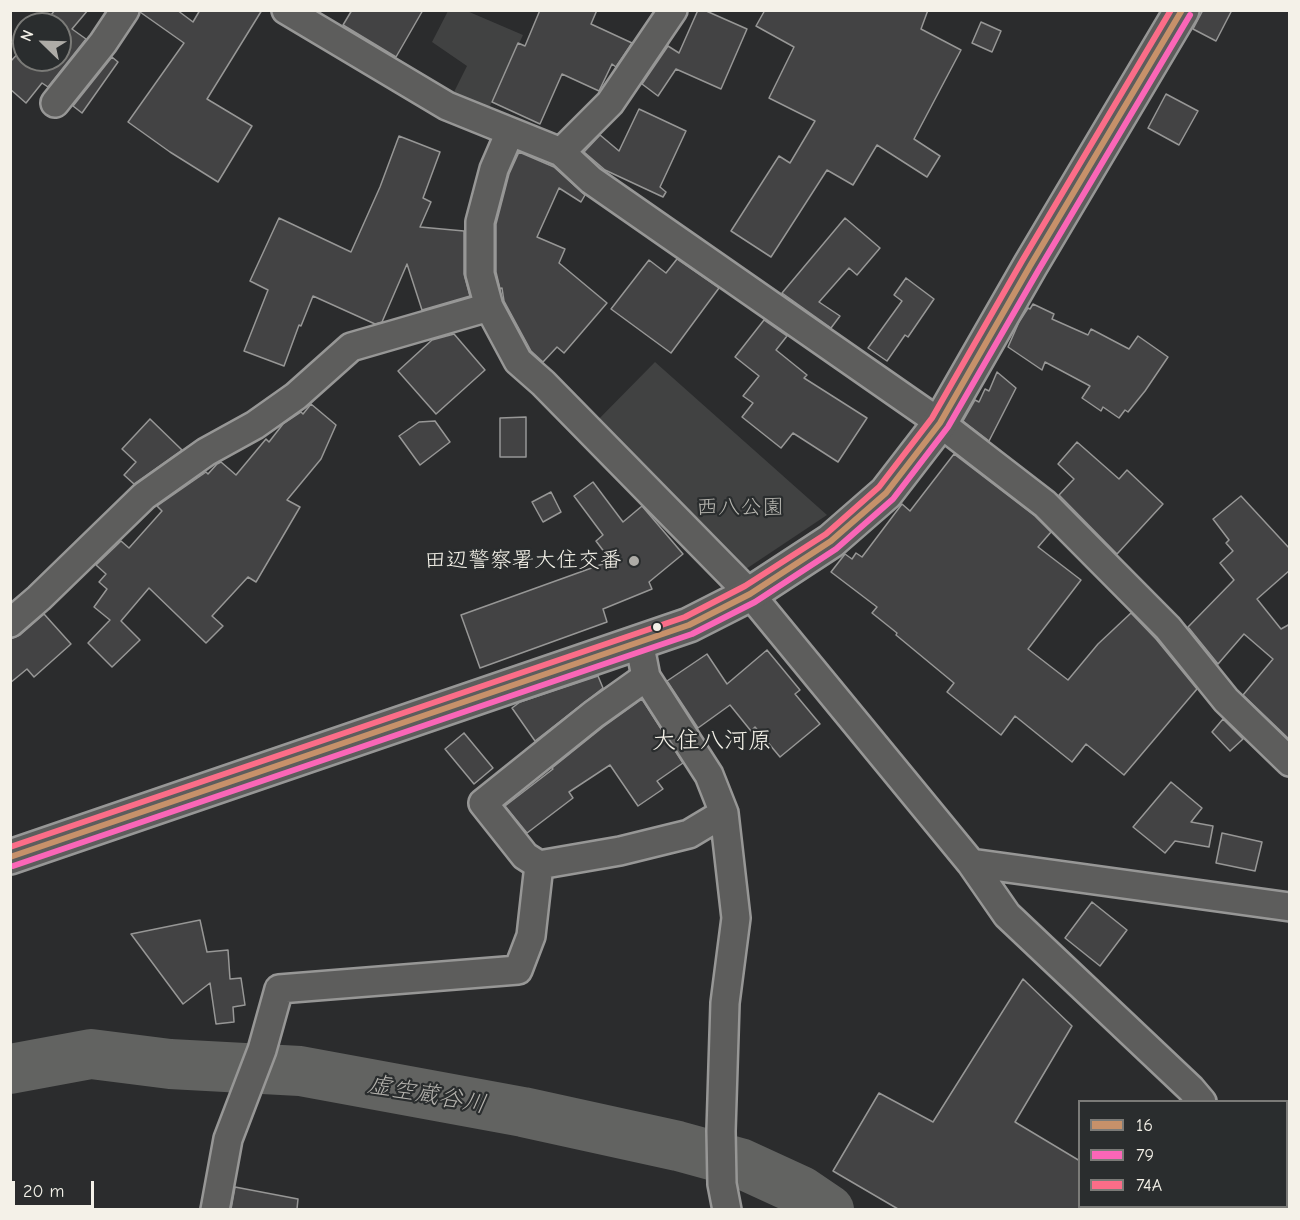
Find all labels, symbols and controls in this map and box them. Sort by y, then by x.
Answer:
north arrow [12,12,72,72]
text: N [17,27,38,44]
park label: 西八公園 [696,495,784,521]
place label: 田辺警察署大住交番 [424,548,622,574]
marker: 田辺警察署大住交番 [627,554,641,568]
unlabelled marker [651,621,663,633]
district label: 大住八河原 [652,727,772,755]
water label: 虚空蔵谷川 [365,1070,489,1120]
legend [1078,1100,1288,1208]
text: 16 [1136,1115,1153,1136]
text: 79 [1136,1145,1154,1166]
scale bar [15,1169,98,1207]
text: 74A [1136,1175,1162,1196]
text: 20 m [23,1181,64,1202]

